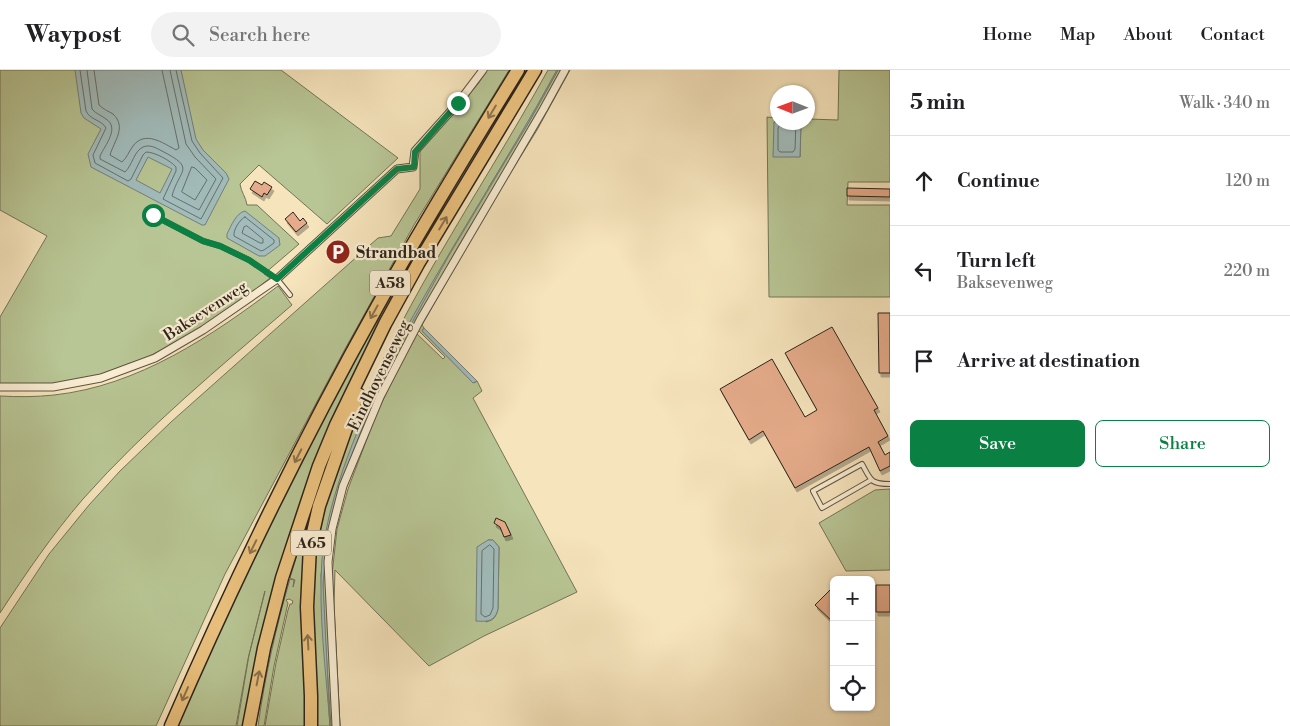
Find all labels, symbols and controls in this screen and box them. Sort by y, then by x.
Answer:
search box [151,12,501,57]
text: Waypost [25,20,121,50]
icon: search [169,21,197,49]
text: Search here [209,23,310,47]
text: Home [983,23,1032,46]
text: Map [1060,23,1096,46]
text: About [1124,23,1173,46]
text: Contact [1201,23,1265,46]
north arrow [770,85,815,130]
text: 5 min [910,90,965,116]
route end [447,92,470,115]
text: Walk · 340 m [1180,93,1270,113]
one-way arrow [487,104,497,118]
icon: ahead [910,167,938,195]
text: Continue [957,169,1040,193]
text: 120 m [1226,171,1270,191]
route start [142,204,165,227]
one-way arrow [438,216,448,230]
parking icon: Strandbad [325,239,351,265]
place label: Strandbad [356,243,436,263]
text: Turn left [957,249,1036,273]
icon: left [910,257,938,285]
text: 220 m [1224,261,1270,281]
road number: A58 [370,270,410,296]
text: Baksevenweg [957,273,1053,293]
street label: Baksevenweg [159,276,252,346]
one-way arrow [369,304,378,319]
street label: Eindhovenseweg [343,316,415,434]
icon: arrive [910,347,938,375]
text: Arrive at destination [957,349,1140,373]
button: Save [910,420,1085,467]
button: Share [1095,420,1270,467]
one-way arrow [293,448,303,463]
road number: A65 [291,530,331,556]
one-way arrow [248,539,258,554]
map controls [830,576,875,711]
button: + [830,576,875,621]
button: − [830,621,875,666]
one-way arrow [304,635,313,651]
button: locate [830,666,875,711]
one-way arrow [254,670,264,686]
one-way arrow [179,686,189,701]

